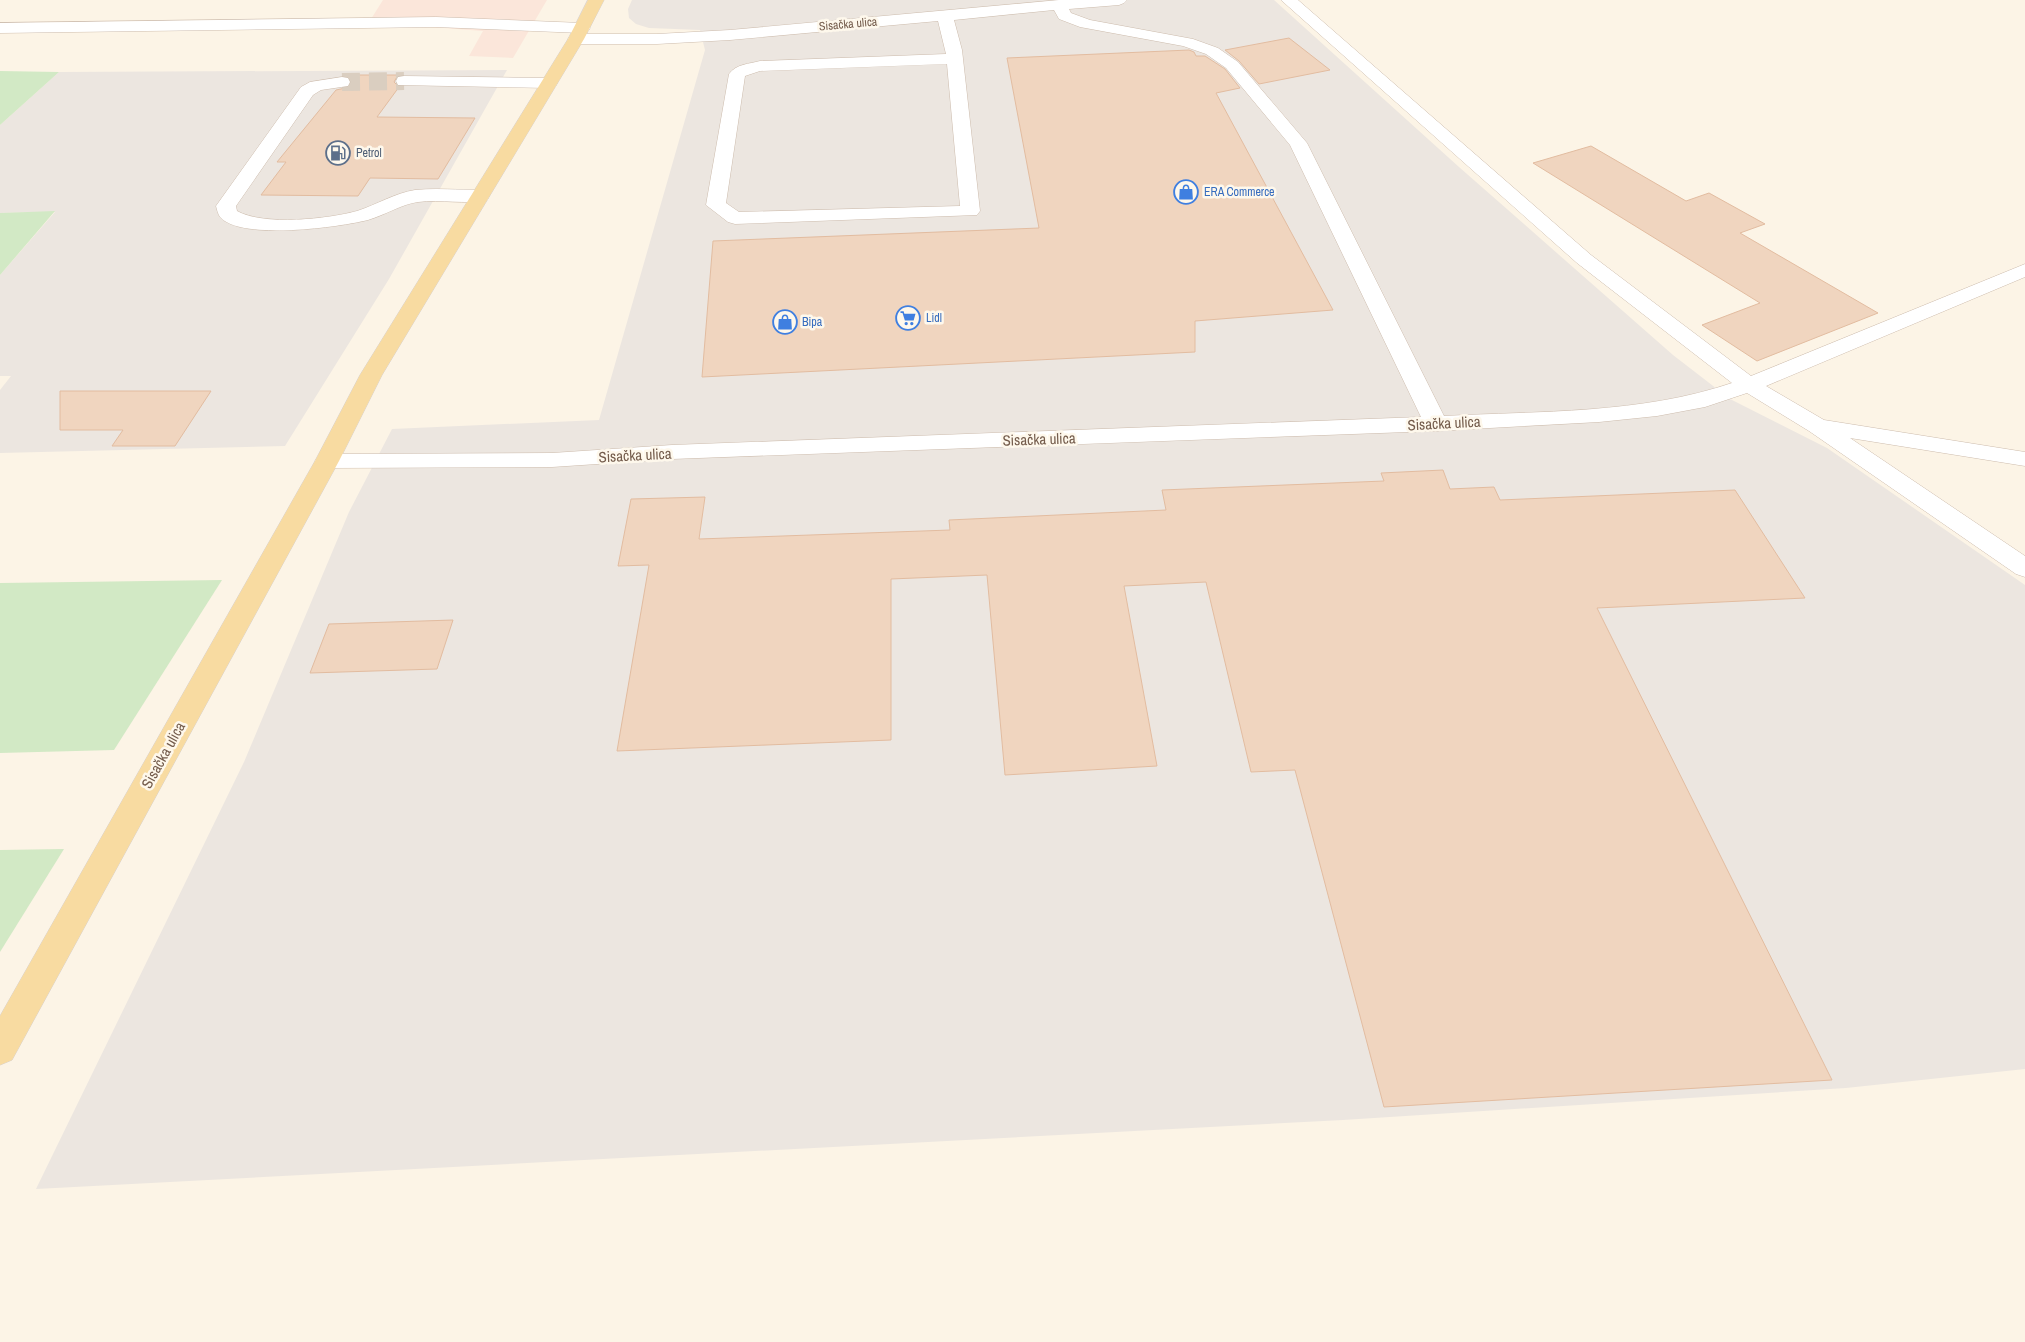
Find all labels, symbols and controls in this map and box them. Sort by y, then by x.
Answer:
street label: Sisačka ulica [818,13,878,35]
fuel station icon: Petrol [325,140,351,166]
place label: Petrol [356,145,382,161]
shop icon: ERA Commerce [1173,179,1199,205]
place label: ERA Commerce [1204,184,1275,200]
supermarket icon: Lidl [895,305,921,331]
shop icon: Bipa [772,309,798,335]
place label: Lidl [926,310,942,326]
place label: Bipa [802,314,823,330]
street label: Sisačka ulica [1407,411,1481,435]
street label: Sisačka ulica [1002,427,1076,451]
street label: Sisačka ulica [598,443,672,467]
street label: Sisačka ulica [136,718,190,792]

